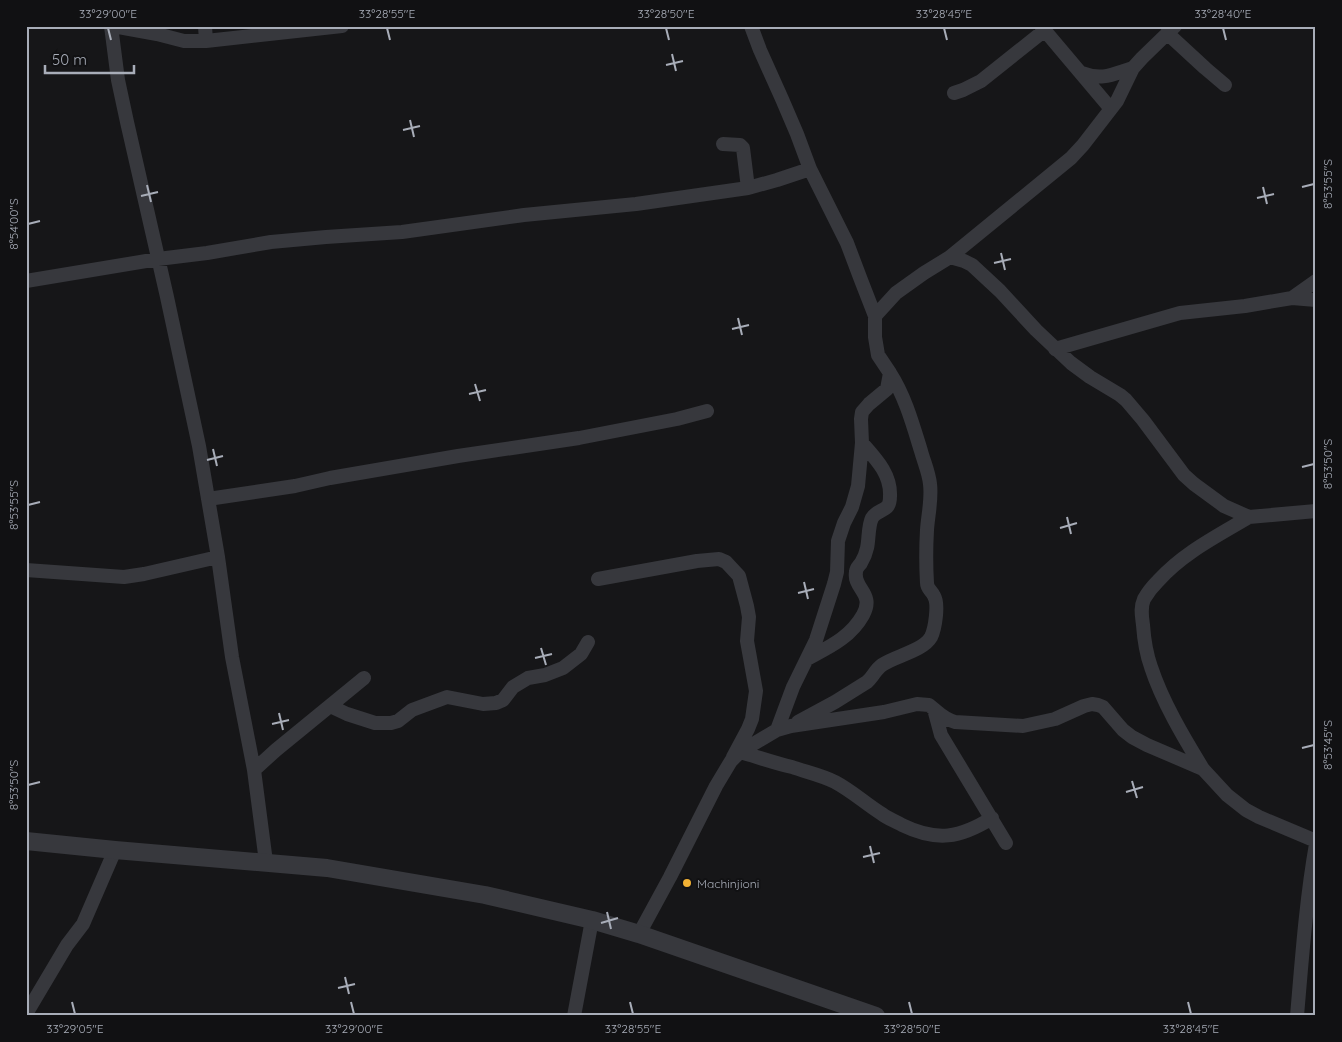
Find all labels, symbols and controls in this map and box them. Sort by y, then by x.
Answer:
text: 33°29'00"E [79,6,137,21]
text: 33°28'55"E [359,6,415,21]
text: 33°28'50"E [637,6,695,21]
text: 33°28'45"E [916,6,972,21]
text: 33°28'40"E [1195,6,1252,21]
scale bar [45,42,134,74]
text: 50 m [52,50,87,69]
text: 8°53'55"S [1320,159,1335,209]
text: 8°54'00"S [6,198,21,250]
text: 8°53'50"S [1320,438,1335,489]
text: 8°53'55"S [6,480,21,530]
text: 8°53'45"S [1320,720,1335,770]
text: 8°53'50"S [6,759,21,810]
place label: Machinjioni [697,876,759,891]
marker: Machinjioni [681,877,693,889]
text: 33°29'05"E [46,1021,104,1036]
text: 33°29'00"E [325,1021,383,1036]
text: 33°28'55"E [605,1021,661,1036]
text: 33°28'50"E [883,1021,941,1036]
text: 33°28'45"E [1163,1021,1219,1036]

